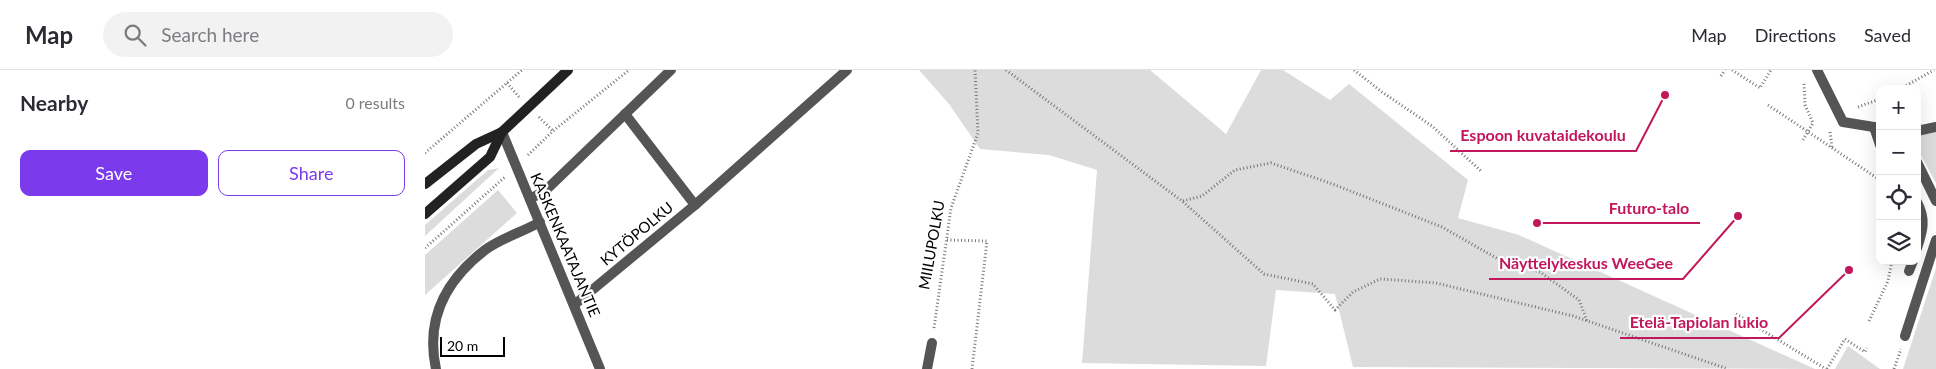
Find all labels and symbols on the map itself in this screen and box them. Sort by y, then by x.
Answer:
callout: Espoon kuvataidekoulu [1450,120,1636,151]
text: Espoon kuvataidekoulu [1460,125,1626,144]
street label: KASKENKAATAJANTIE [527,170,604,319]
callout: Futuro-talo [1599,192,1700,223]
street label: KYTÖPOLKU [596,198,676,269]
text: Futuro-talo [1609,198,1689,217]
street label: MIILUPOLKU [914,199,948,291]
callout: Näyttelykeskus WeeGee [1489,248,1683,279]
text: Näyttelykeskus WeeGee [1499,253,1674,272]
callout: Etelä-Tapiolan lukio [1620,307,1779,338]
text: Etelä-Tapiolan lukio [1630,312,1768,331]
scale bar [440,334,505,357]

